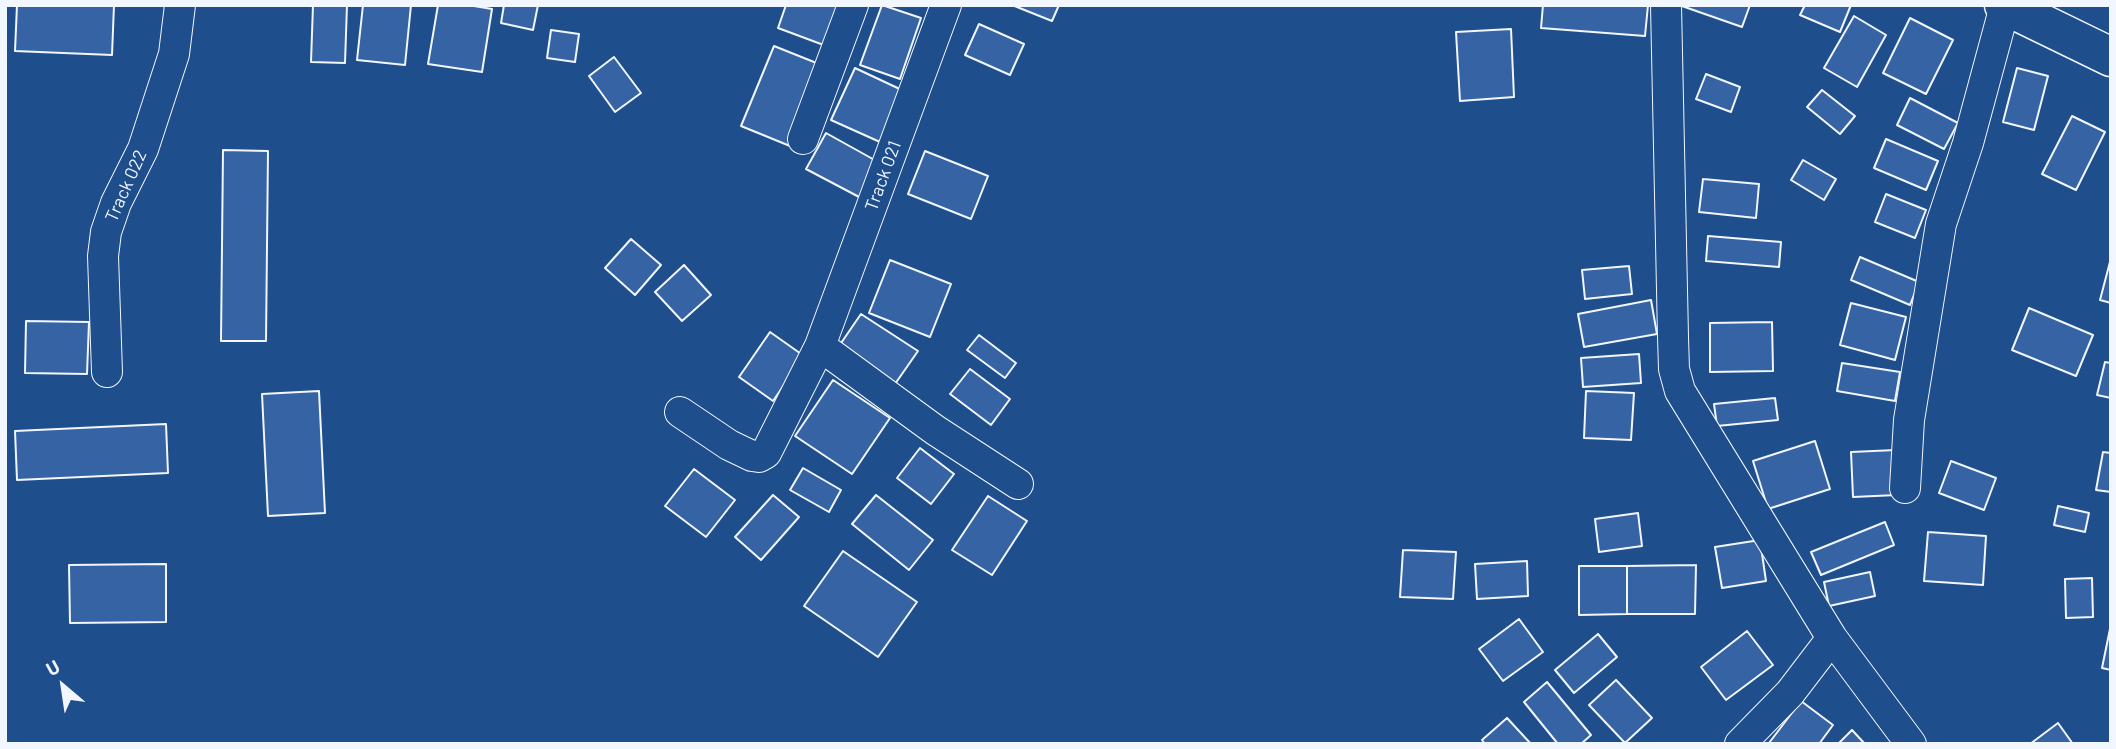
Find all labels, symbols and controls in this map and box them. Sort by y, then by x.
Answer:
street label: Track 021 [860,138,906,214]
street label: Track 022 [101,147,151,225]
north arrow [28,651,98,721]
text: U [42,654,63,680]

